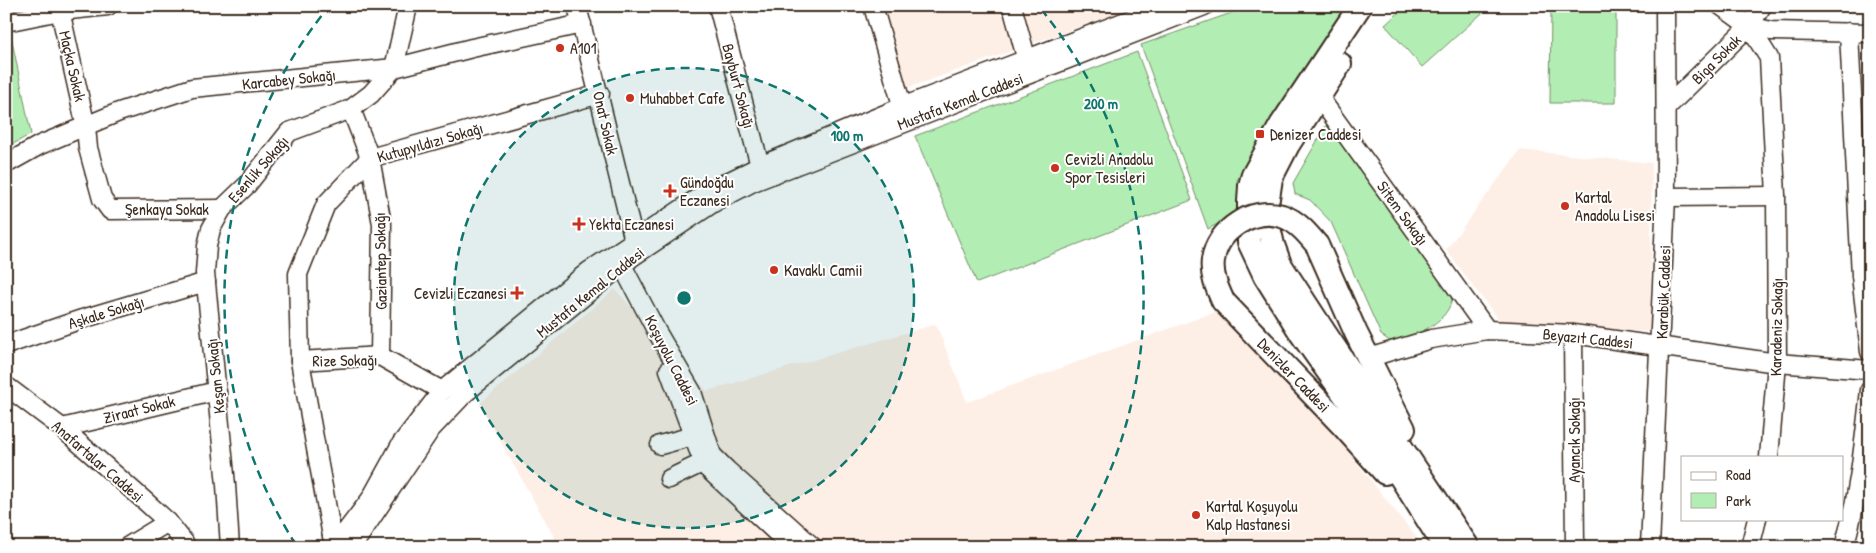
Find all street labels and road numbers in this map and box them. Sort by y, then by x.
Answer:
street label: Maçka Sokak [54,28,92,104]
street label: Biga Sokak [1686,29,1746,89]
street label: Bayburt Sokağı [717,41,761,131]
street label: Karcabey Sokağı [241,63,337,95]
street label: Mustafa Kemal Caddesi [894,67,1026,135]
street label: Onat Sokak [588,89,624,157]
street label: Kutupyıldızı Sokağı [374,116,486,168]
street label: Esenlik Sokağı [223,131,293,207]
street label: Sitem Sokağı [1372,176,1434,250]
street label: Şenkaya Sokak [125,198,209,220]
street label: Gaziantep Sokağı [368,212,392,310]
street label: Mustafa Kemal Caddesi [531,242,649,342]
street label: Karabük Caddesi [1650,245,1676,339]
street label: Karadeniz Sokağı [1764,278,1788,376]
street label: Aşkale Sokağı [65,290,147,334]
street label: Koşuyolu Caddesi [640,311,704,409]
street label: Beyazıt Caddesi [1542,322,1634,354]
street label: Denizler Caddesi [1253,333,1335,417]
street label: Keşan Sokağı [200,337,230,415]
street label: Rize Sokağı [312,348,378,372]
street label: Ziraat Sokak [101,389,177,428]
street label: Ayancık Sokağı [1563,397,1585,483]
street label: Anafartalar Caddesi [47,415,149,507]

